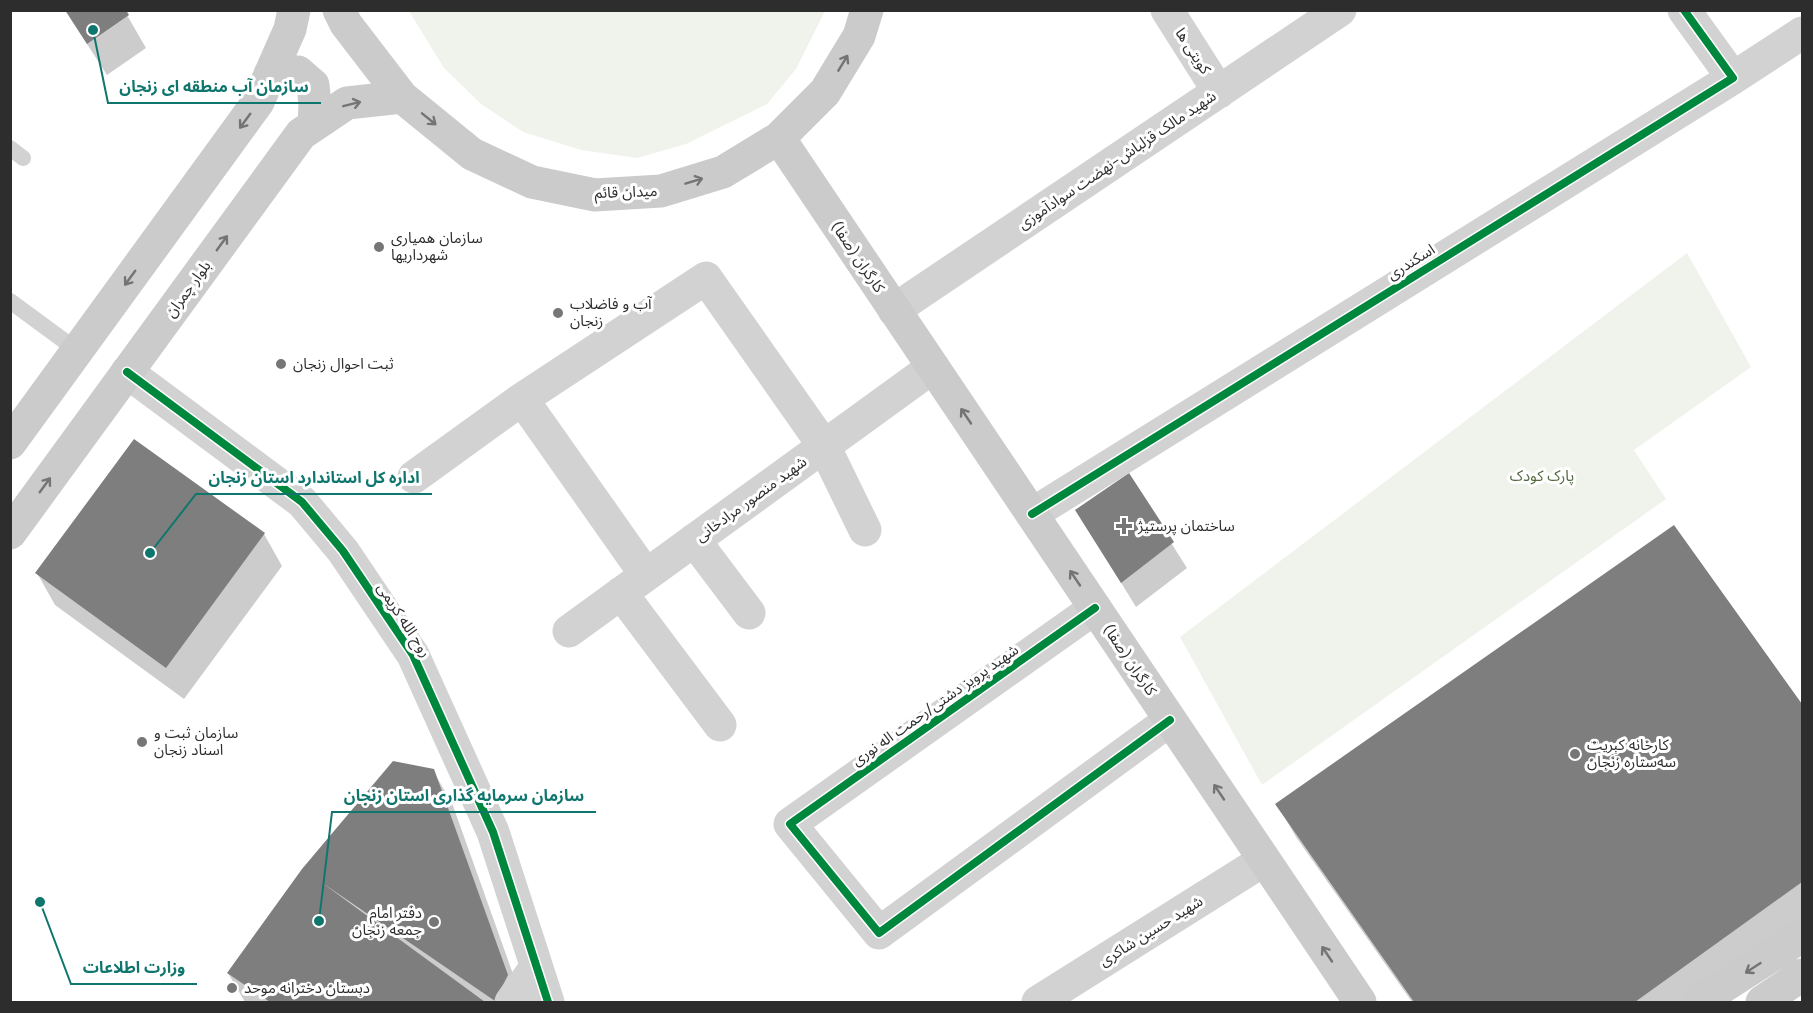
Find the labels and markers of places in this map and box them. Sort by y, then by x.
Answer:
callout: سازمان آب منطقه ای زنجان [108,69,321,103]
place label: سازمان همیاری شهرداریها [391,228,483,265]
marker: سازمان همیاری شهرداریها [372,240,386,254]
place label: آب و فاضلاب زنجان [570,294,652,331]
marker: آب و فاضلاب زنجان [551,306,565,320]
place label: ثبت احوال زنجان [293,354,394,374]
marker: ثبت احوال زنجان [274,357,288,371]
callout: اداره کل استاندارد استان زنجان [196,460,432,494]
place label: ساختمان پرستیژ [1137,516,1235,536]
marker: ساختمان پرستیژ [1115,517,1133,535]
place label: سازمان ثبت و اسناد زنجان [154,723,238,760]
marker: سازمان ثبت و اسناد زنجان [135,735,149,749]
place label: کارخانه کبریت سه‌ستاره زنجان [1587,735,1676,772]
marker: کارخانه کبریت سه‌ستاره زنجان [1568,747,1582,761]
callout: سازمان سرمایه گذاری استان زنجان [332,778,596,812]
place label: دفتر امام جمعه زنجان [352,903,422,940]
marker: دفتر امام جمعه زنجان [427,915,441,929]
callout: وزارت اطلاعات [71,950,197,984]
place label: دبستان دخترانه موحد [244,978,370,998]
marker: دبستان دخترانه موحد [225,981,239,995]

